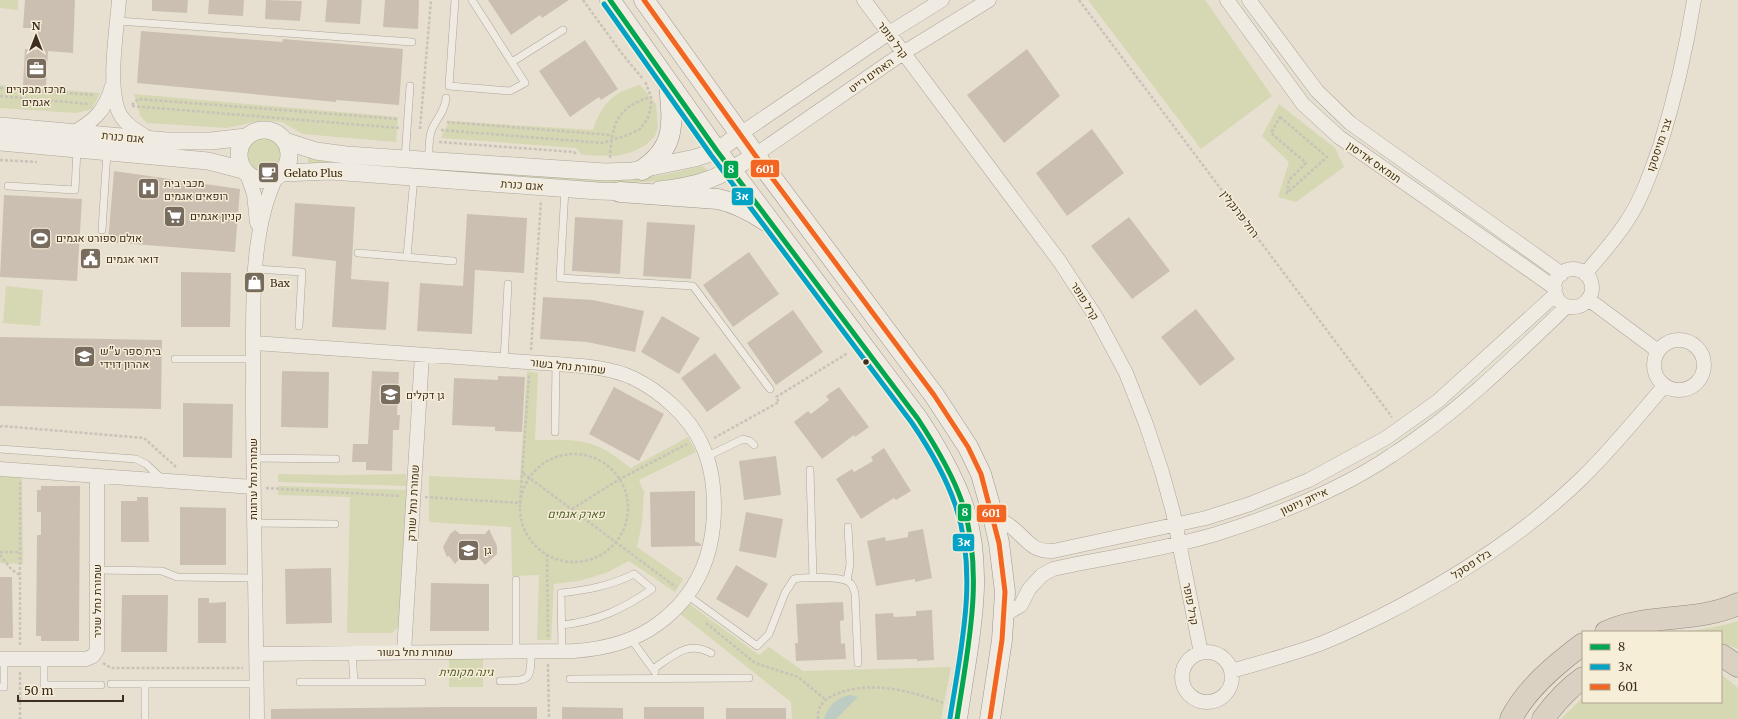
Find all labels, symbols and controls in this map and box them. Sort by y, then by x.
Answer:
north arrow [16,16,56,56]
text: N [32,19,41,33]
street label: קרל פופר [874,19,912,61]
street label: האחים רייט [846,54,896,96]
office icon: מרכז מבקרים אגמים [23,56,49,82]
place label: מרכז מבקרים אגמים [6,82,66,109]
street label: צבי מויססקו [1643,117,1675,173]
street label: אגם כנרת [101,128,145,146]
street label: תומאס אדיסון [1344,138,1404,186]
line badge: 601 [750,159,780,178]
cafe icon: Gelato Plus [255,160,281,186]
line badge: 8 [723,160,739,179]
text: 8 [728,162,735,176]
text: 601 [756,162,774,176]
place label: Gelato Plus [284,166,343,180]
hospital icon: מכבי בית רופאים אגמים [135,176,161,202]
place label: מכבי בית רופאים אגמים [164,176,228,203]
street label: אגם כנרת [500,177,544,193]
line badge: 3א [731,187,754,206]
street label: רחל פרנקלין [1218,188,1262,240]
text: 3א [735,189,749,203]
supermarket icon: קניון אגמים [161,203,187,229]
place label: קניון אגמים [190,209,242,223]
sports icon: אולם ספורט אגמים [28,225,54,251]
place label: אולם ספורט אגמים [56,231,142,245]
public building icon: דואר אגמים [77,246,103,272]
place label: דואר אגמים [106,252,159,266]
shop icon: Bax [242,270,268,296]
place label: Bax [270,276,291,290]
street label: קרל פופר [1068,279,1102,323]
school or university icon: בית ספר ע"ש אהרון דוידי [72,344,98,370]
place label: בית ספר ע"ש אהרון דוידי [100,344,161,371]
street label: שמורת נחל בשור [530,355,606,377]
unlabelled marker [861,357,871,367]
school or university icon: גן דקלים [377,382,403,408]
place label: גן דקלים [406,388,445,402]
street label: שמורת נחל ערוגות [246,438,260,520]
street label: שמורת נחל שורק [404,464,422,542]
street label: אייזק ניוטון [1278,484,1330,518]
line badge: 8 [957,503,972,522]
line badge: 601 [976,504,1007,523]
text: 8 [962,505,969,519]
text: 601 [982,506,1000,520]
park label: פארק אגמים [547,507,606,521]
line badge: 3א [952,533,975,552]
text: 3א [957,535,971,549]
school or university icon: גן [456,537,482,563]
place label: גן [484,543,491,557]
street label: בלז פסקל [1449,546,1494,582]
street label: שמורת נחל שניר [90,564,104,638]
street label: קרל פופר [1180,582,1202,626]
legend [1582,631,1722,703]
text: 8 [1618,639,1625,654]
street label: שמורת נחל בשור [377,645,453,659]
text: 3א [1618,659,1633,674]
park label: גינה מקומית [439,665,494,679]
scale bar [18,677,123,703]
text: 601 [1618,679,1638,694]
text: 50 m [24,683,53,698]

